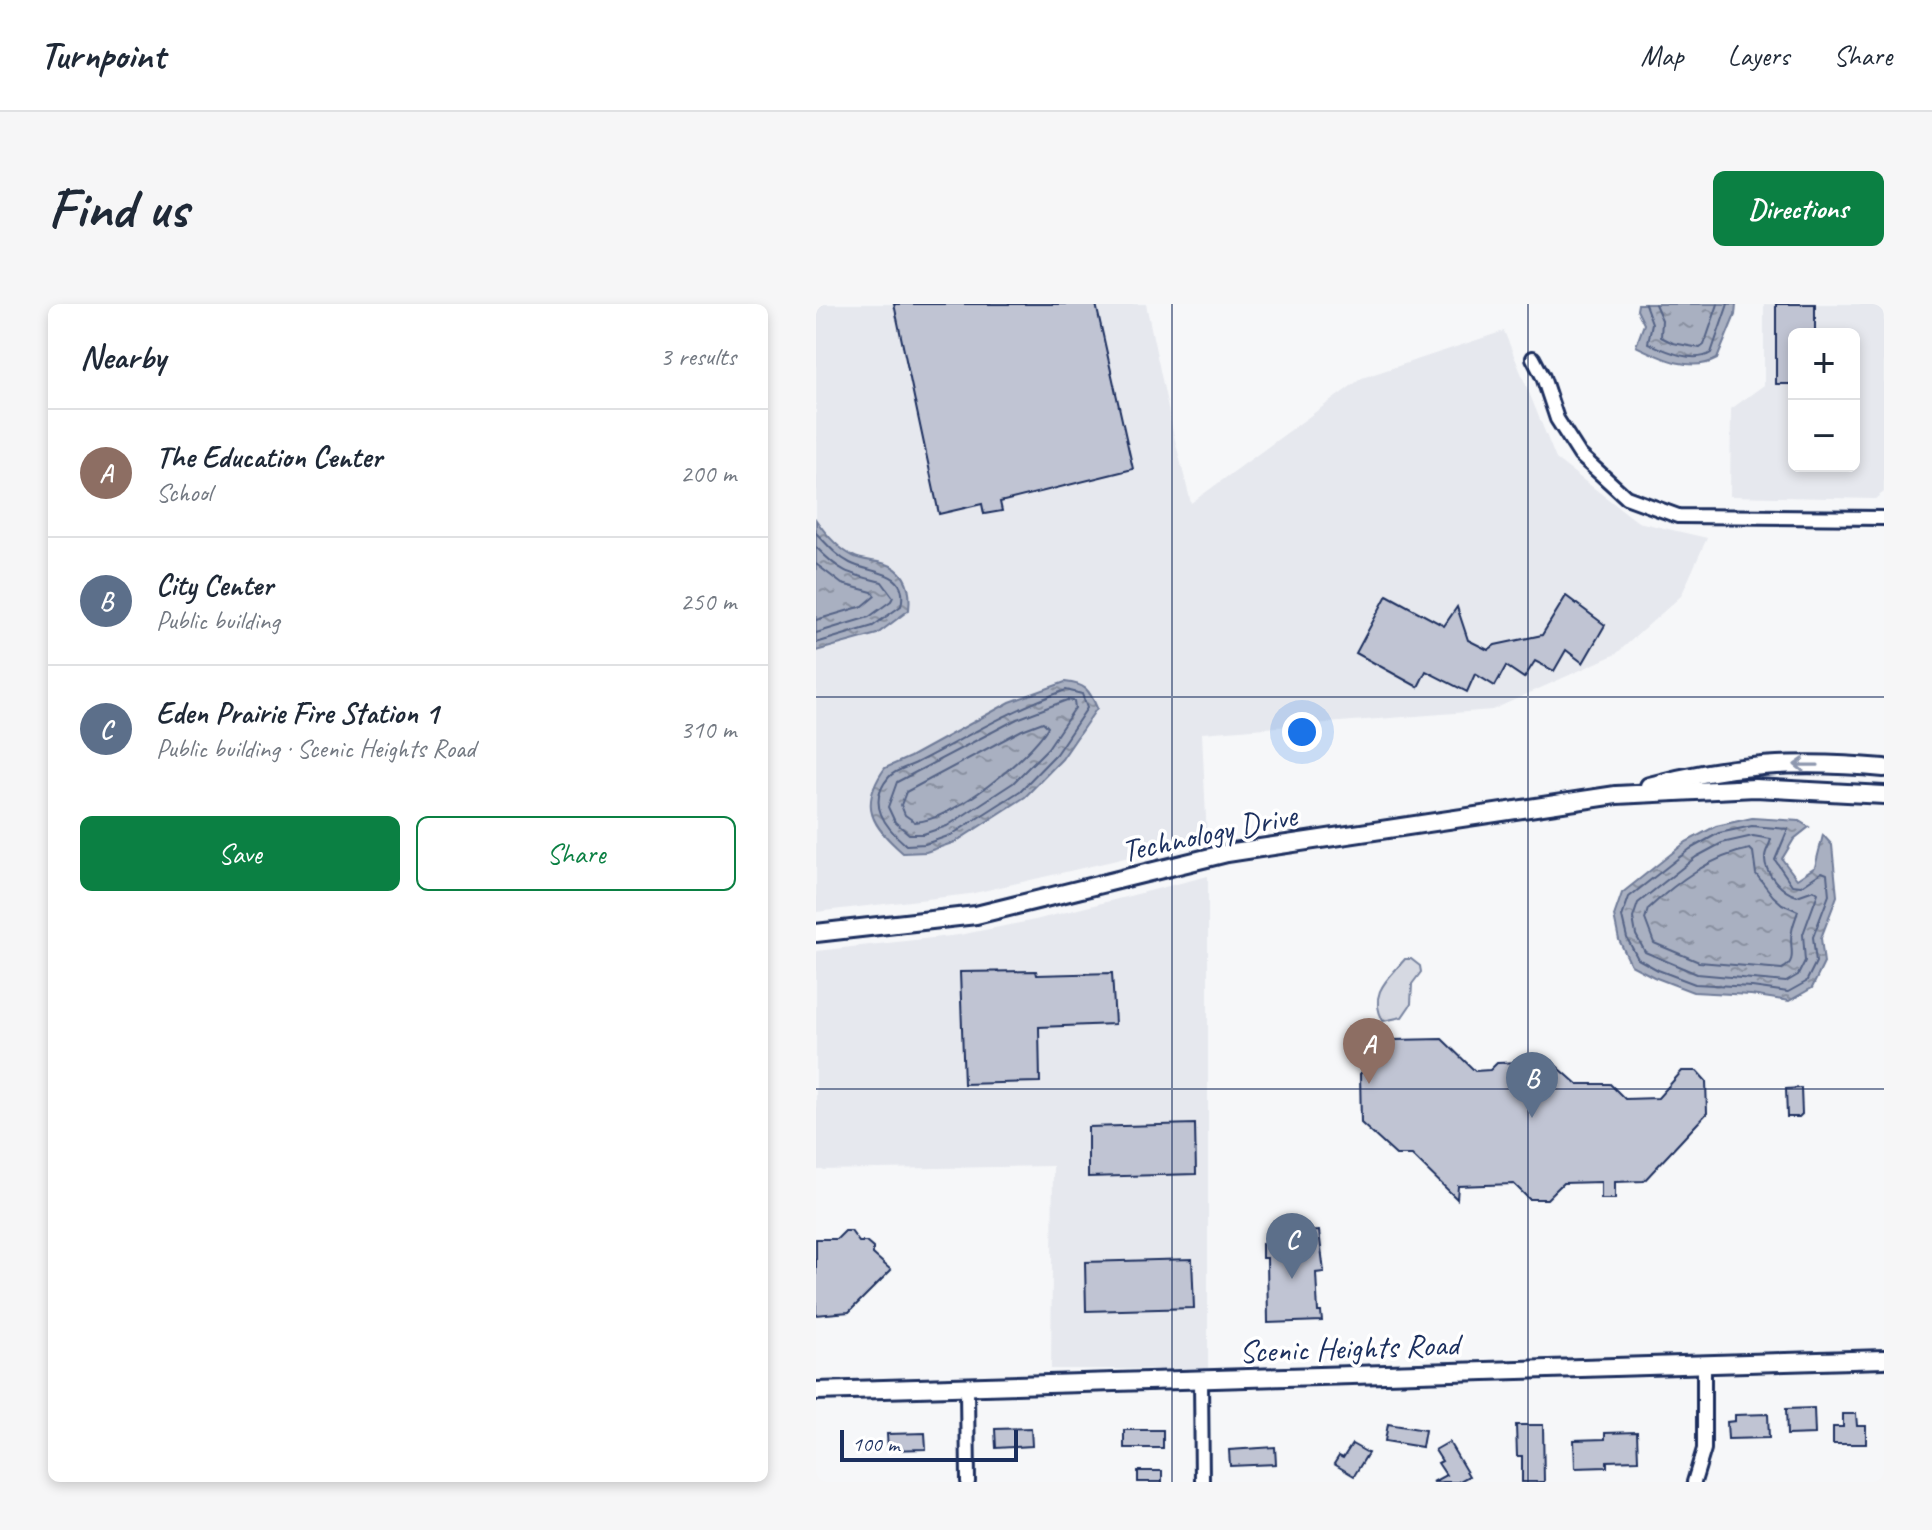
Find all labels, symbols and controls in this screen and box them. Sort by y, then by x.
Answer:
text: Turnpoint [40,32,165,79]
text: Map [1641,38,1684,73]
text: Layers [1728,38,1789,73]
text: Share [1833,38,1892,73]
button: Directions [1713,171,1884,246]
text: Find us [48,173,188,244]
map controls [1788,328,1860,472]
button: + [1788,328,1860,400]
text: Nearby [80,335,166,378]
text: 3 results [660,340,736,373]
button: − [1788,400,1860,472]
text: The Education Center [156,438,382,476]
text: A [99,457,113,490]
text: 200 m [680,457,736,490]
text: School [156,476,212,509]
text: City Center [156,566,273,604]
text: B [99,585,113,618]
text: 250 m [680,585,736,618]
text: Public building [156,604,279,637]
text: Eden Prairie Fire Station 1 [156,694,438,732]
your location [1282,712,1322,752]
text: C [100,713,112,746]
text: 310 m [680,713,736,746]
text: Public building · Scenic Heights Road [156,732,475,765]
one-way arrow [1793,757,1820,772]
street label: Technology Drive [1118,794,1303,872]
button: Save [80,816,400,891]
button: Share [416,816,736,891]
pin: A [1343,1018,1395,1084]
pin: B [1506,1052,1558,1118]
pin: C [1266,1213,1318,1279]
street label: Scenic Heights Road [1238,1323,1465,1372]
scale bar [840,1426,1018,1462]
text: 100 m [852,1430,899,1458]

